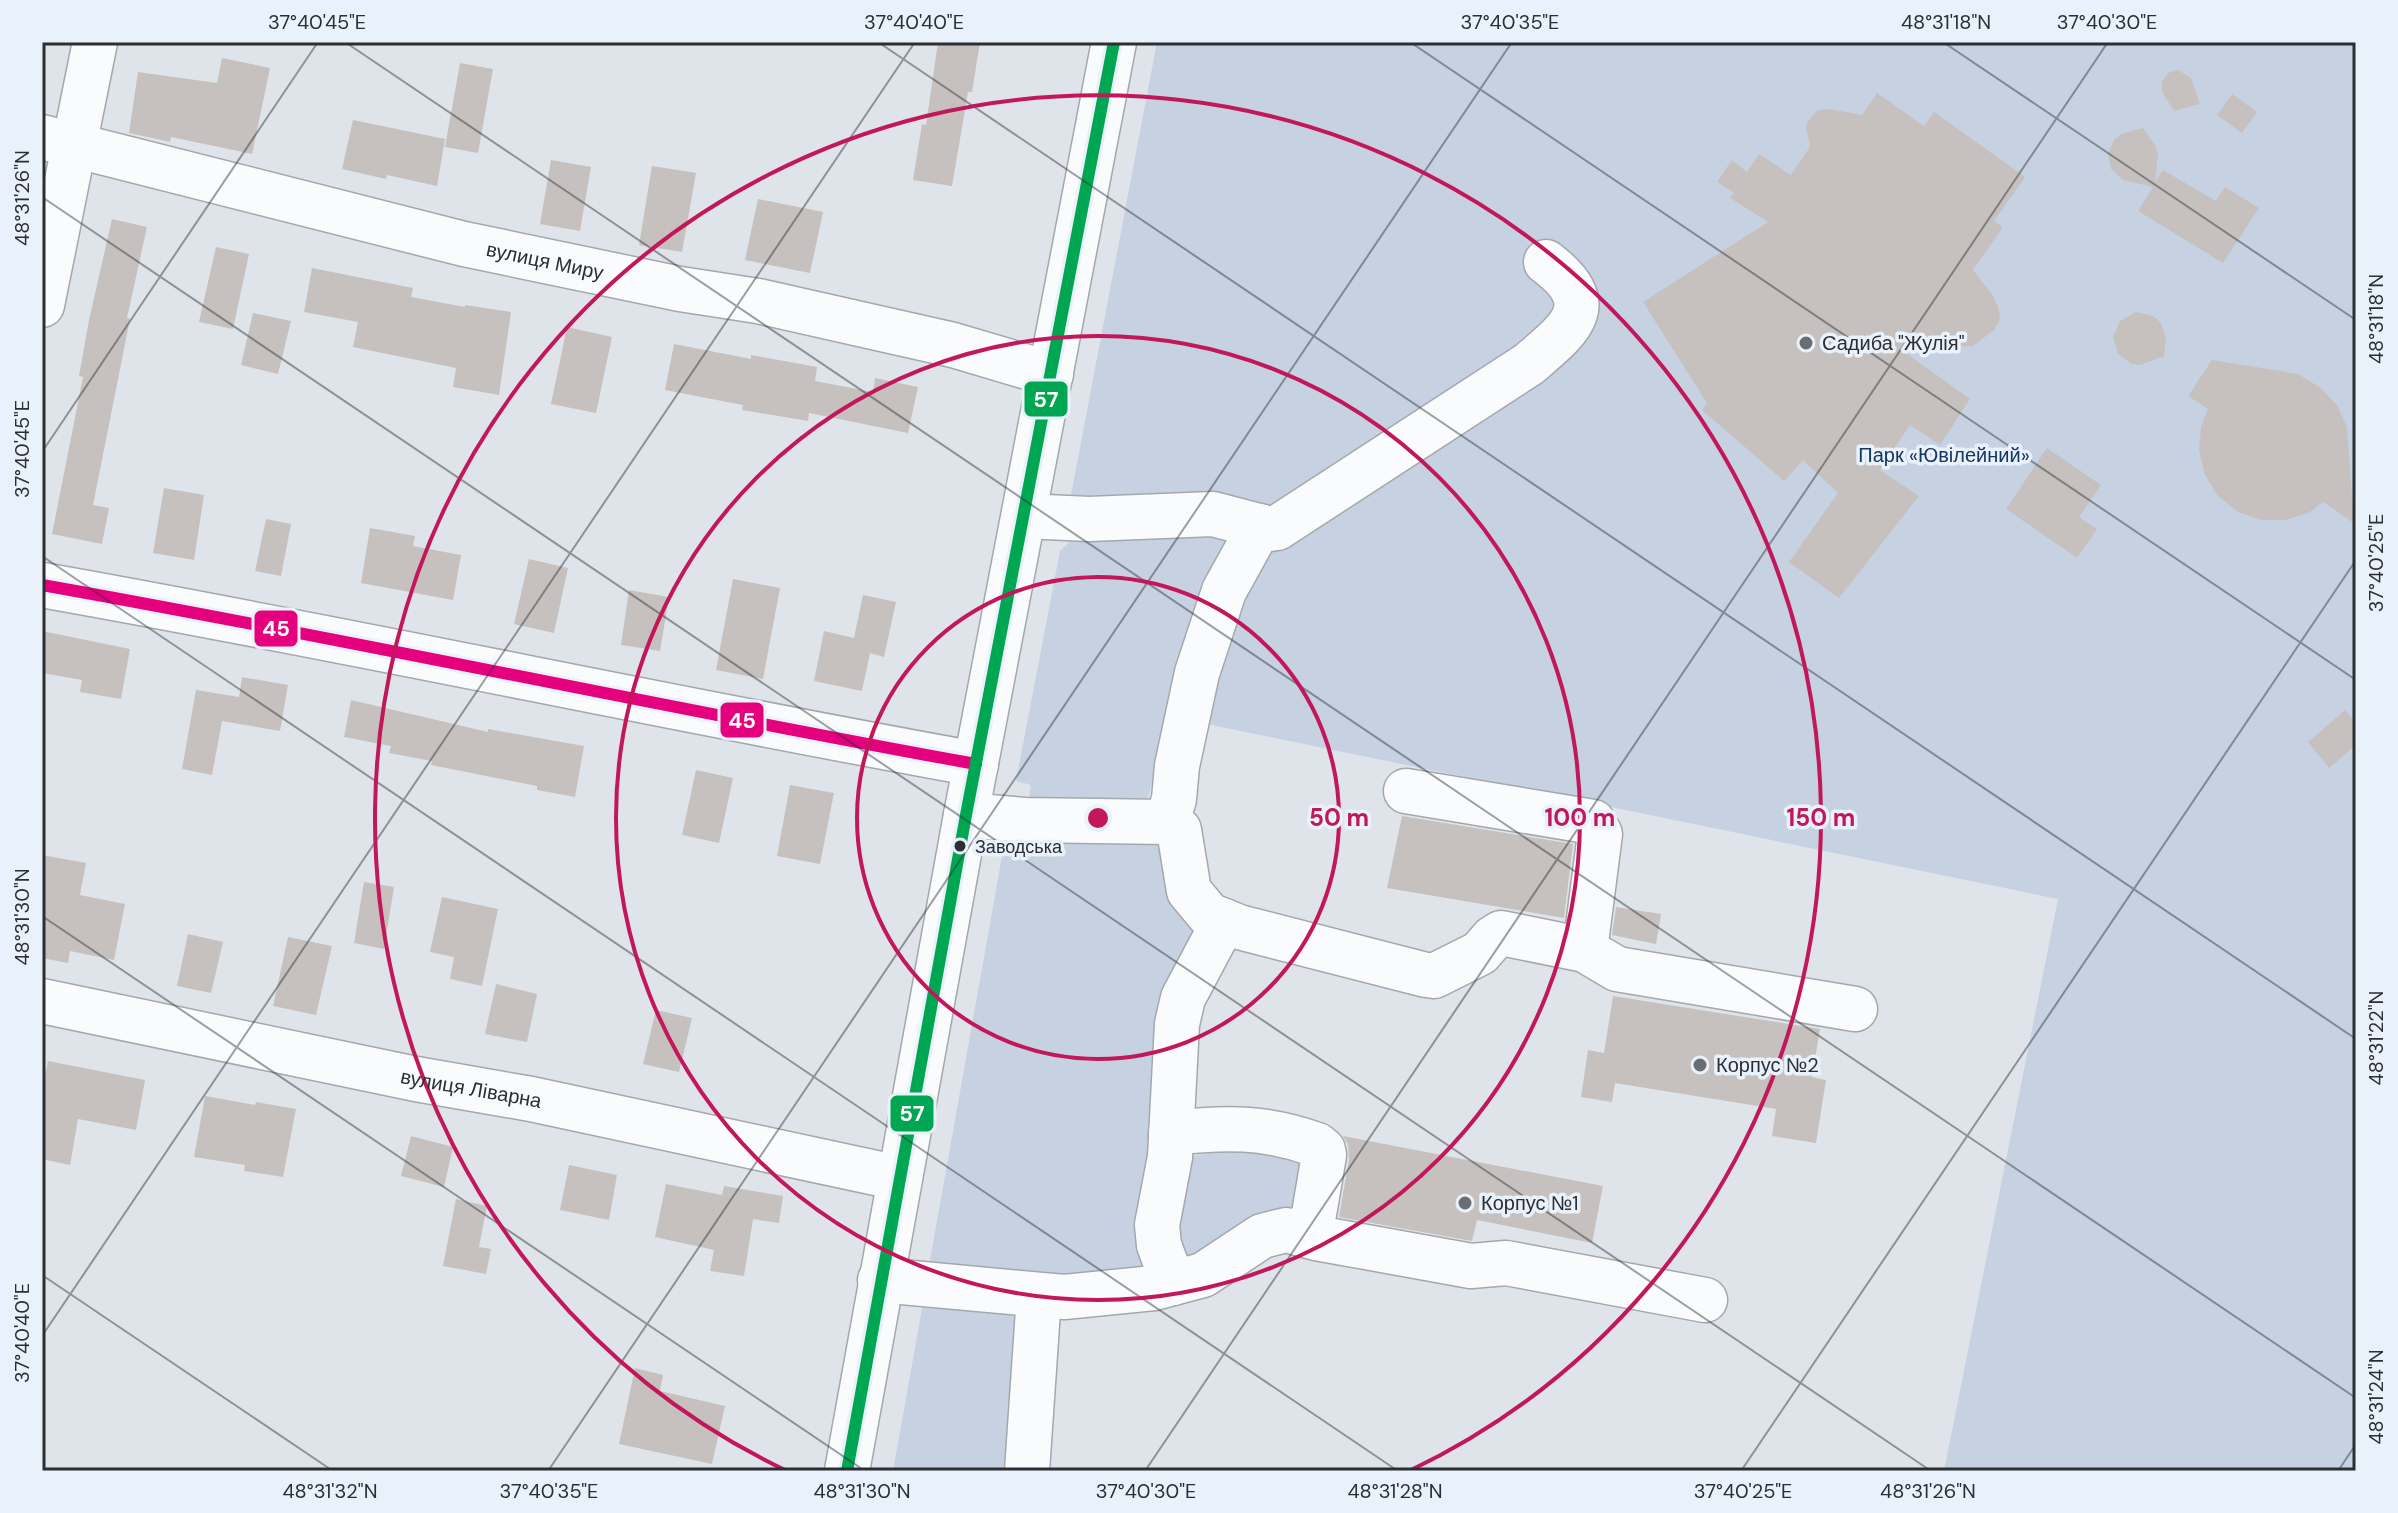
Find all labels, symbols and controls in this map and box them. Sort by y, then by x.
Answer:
text: 37°40'45"E [268,9,366,35]
text: 37°40'40"E [864,9,964,35]
text: 37°40'35"E [1461,9,1559,35]
text: 48°31'18"N [1901,9,1991,35]
text: 37°40'30"E [2057,9,2157,35]
text: 48°31'26"N [9,150,35,246]
street label: вулиця Миру [484,236,606,286]
text: 48°31'18"N [2363,274,2389,364]
place label: Садиба "Жулія" [1822,330,1965,356]
marker: Садиба "Жулія" [1797,334,1815,352]
line badge: 57 [1023,380,1069,418]
text: 57 [1033,385,1059,414]
text: 37°40'45"E [9,400,35,498]
park label: Парк «Ювілейний» [1858,442,2030,468]
text: 37°40'25"E [2363,514,2389,612]
line badge: 45 [253,609,299,648]
text: 45 [262,614,290,643]
line badge: 45 [719,701,765,739]
text: 45 [728,706,756,735]
text: 50 m [1309,802,1369,833]
text: 100 m [1545,802,1615,833]
text: 150 m [1787,802,1855,833]
centre of rings [1084,804,1112,832]
place label: Заводська [975,835,1063,859]
marker: Заводська [952,838,968,854]
text: 48°31'30"N [9,868,35,966]
text: 48°31'22"N [2363,991,2389,1085]
place label: Корпус №2 [1716,1052,1819,1078]
marker: Корпус №2 [1691,1056,1709,1074]
street label: вулиця Ліварна [398,1063,545,1114]
line badge: 57 [889,1094,935,1133]
text: 57 [899,1099,925,1128]
place label: Корпус №1 [1481,1190,1579,1216]
marker: Корпус №1 [1456,1194,1474,1212]
text: 37°40'40"E [9,1283,35,1383]
text: 48°31'24"N [2363,1349,2389,1445]
text: 48°31'32"N [282,1478,378,1504]
text: 37°40'35"E [500,1478,598,1504]
text: 48°31'30"N [813,1478,911,1504]
text: 37°40'30"E [1096,1478,1196,1504]
text: 48°31'28"N [1347,1478,1443,1504]
text: 37°40'25"E [1694,1478,1792,1504]
text: 48°31'26"N [1880,1478,1976,1504]

